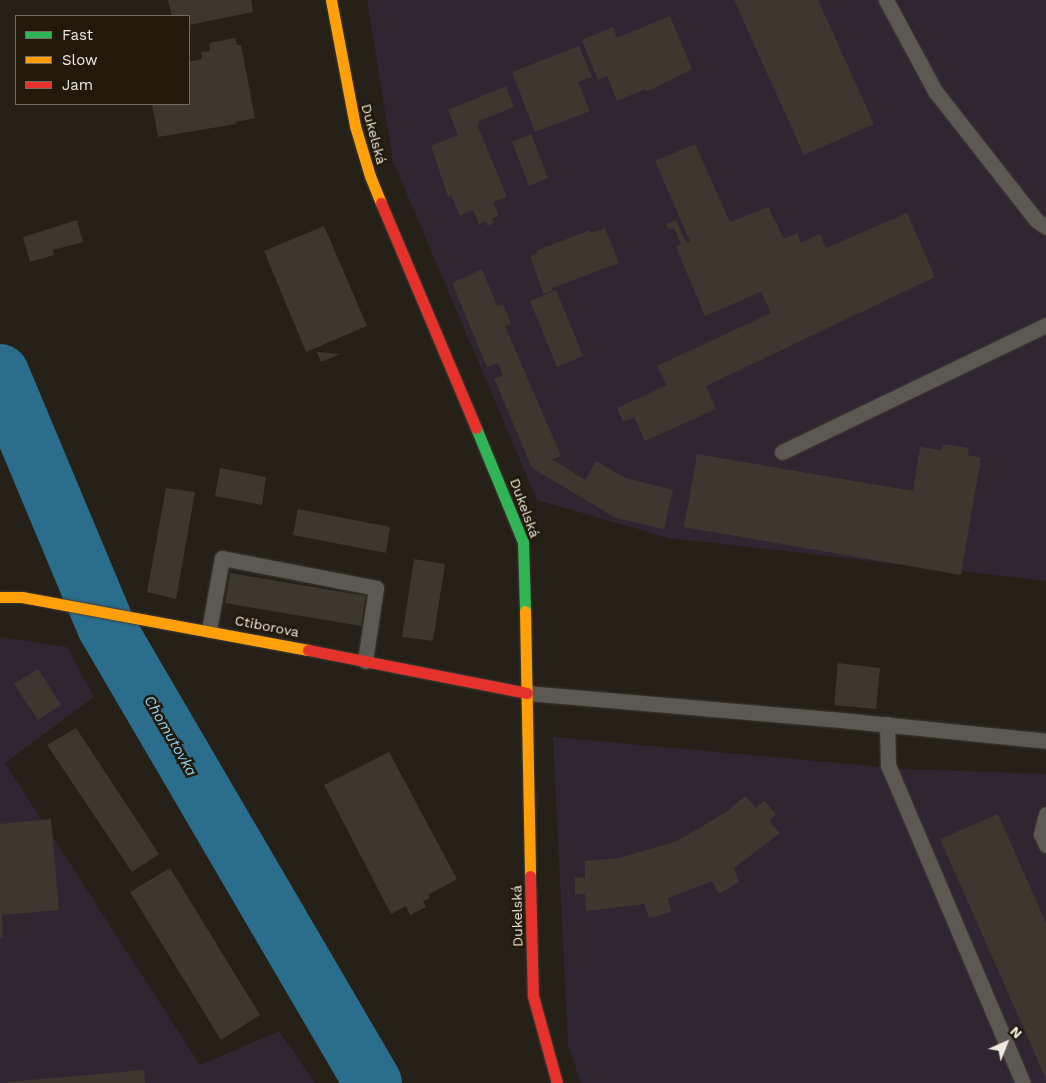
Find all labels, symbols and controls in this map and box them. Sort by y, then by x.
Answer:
legend [15,15,190,105]
text: Fast [62,26,93,44]
text: Slow [62,51,98,69]
text: Jam [62,76,93,94]
street label: Dukelská [358,102,390,166]
street label: Dukelská [507,476,543,540]
street label: Ctiborova [233,612,301,640]
water label: Chomutovka [140,693,200,779]
street label: Dukelská [508,885,526,947]
north arrow [981,1018,1031,1068]
text: N [1007,1023,1026,1042]

